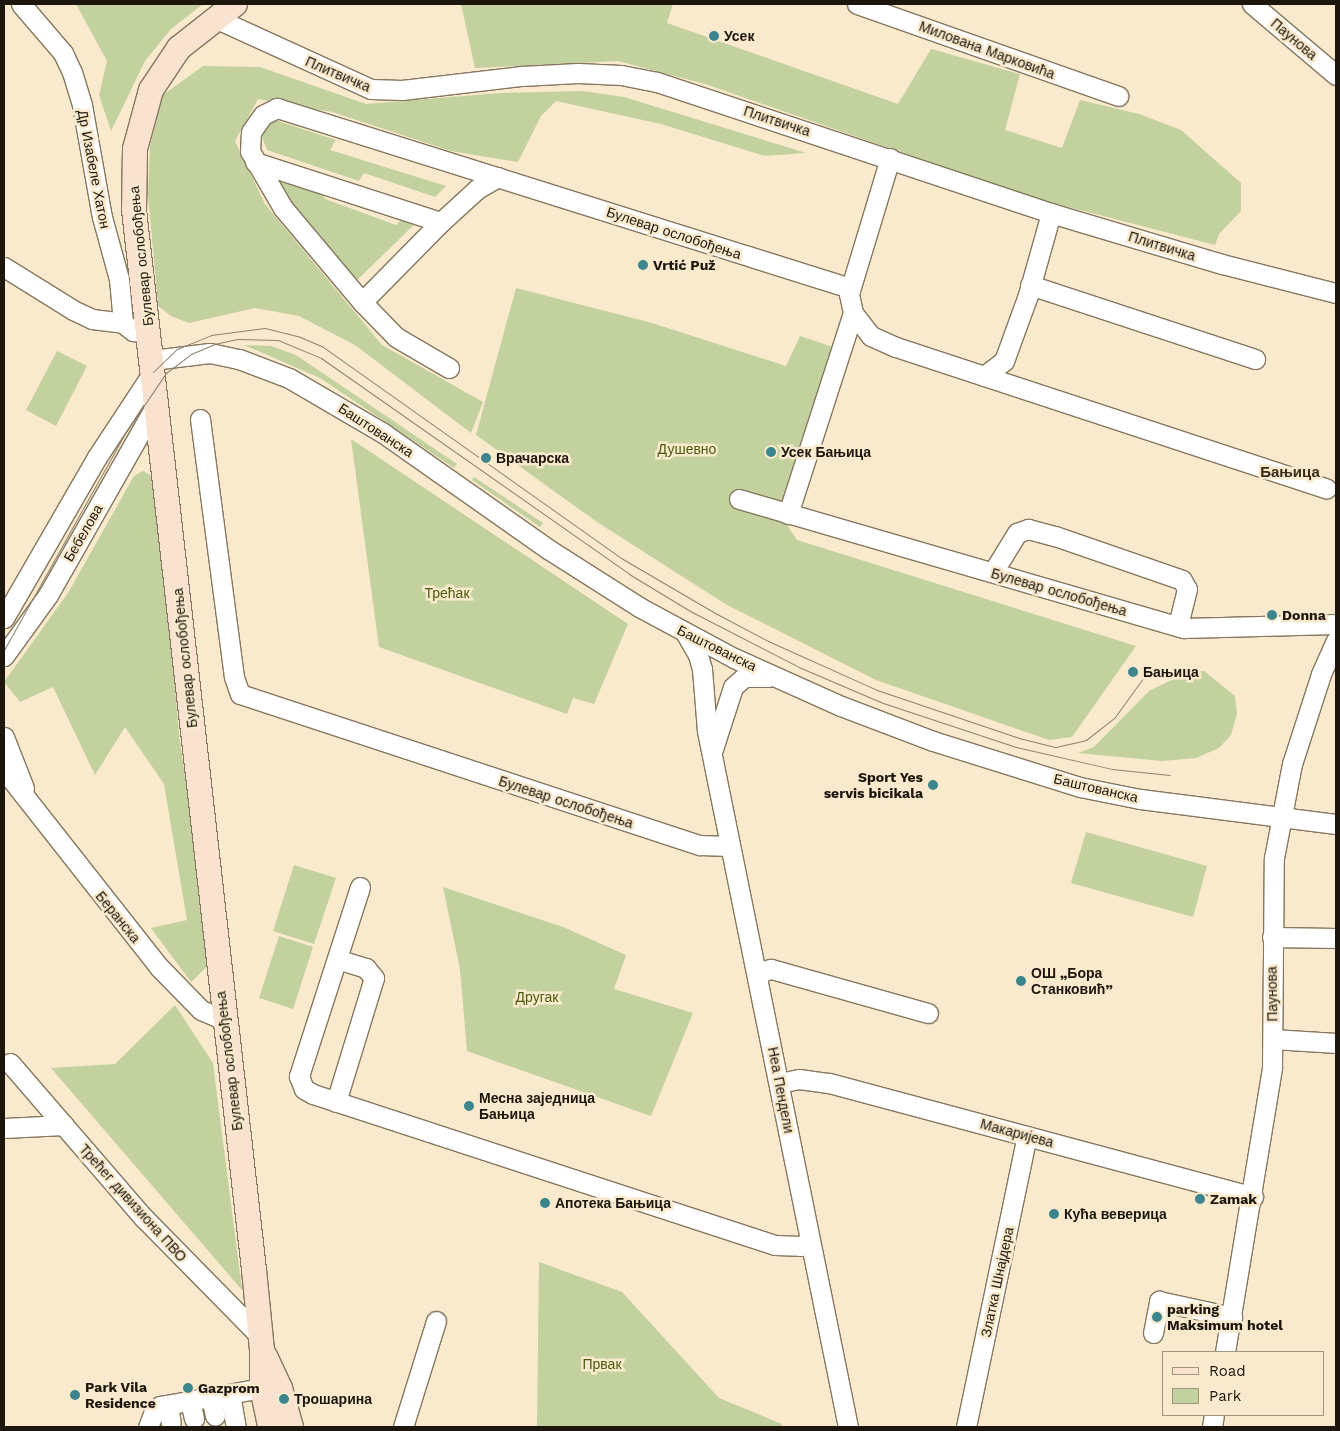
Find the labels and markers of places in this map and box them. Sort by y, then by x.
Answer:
place label: Усек [724,28,754,44]
marker: Усек [708,30,720,42]
place label: Vrtić Puž [653,257,716,273]
marker: Vrtić Puž [637,259,649,271]
place label: Усек Бањица [781,444,871,460]
marker: Усек Бањица [765,446,777,458]
place label: Врачарска [496,450,569,466]
marker: Врачарска [480,452,492,464]
place label: Donna [1282,607,1326,623]
marker: Donna [1266,609,1278,621]
place label: Бањица [1143,664,1199,680]
marker: Бањица [1127,666,1139,678]
place label: Sport Yes servis bicikala [824,769,923,802]
marker: Sport Yes servis bicikala [927,779,939,791]
place label: ОШ „Бора Станковић” [1031,965,1113,998]
marker: ОШ „Бора Станковић” [1015,975,1027,987]
place label: Месна заједница Бањица [479,1090,595,1122]
marker: Месна заједница Бањица [463,1100,475,1112]
place label: Zamak [1210,1191,1257,1207]
marker: Zamak [1194,1193,1206,1205]
place label: Апотека Бањица [555,1195,671,1211]
marker: Апотека Бањица [539,1197,551,1209]
place label: Кућа веверица [1064,1206,1167,1222]
marker: Кућа веверица [1048,1208,1060,1220]
place label: parking Maksimum hotel [1167,1301,1283,1334]
marker: parking Maksimum hotel [1151,1311,1163,1323]
place label: Park Vila Residence [85,1379,156,1411]
place label: Gazprom [198,1380,260,1396]
marker: Gazprom [182,1382,194,1394]
marker: Park Vila Residence [69,1389,81,1401]
place label: Трошарина [294,1391,372,1407]
marker: Трошарина [278,1393,290,1405]

